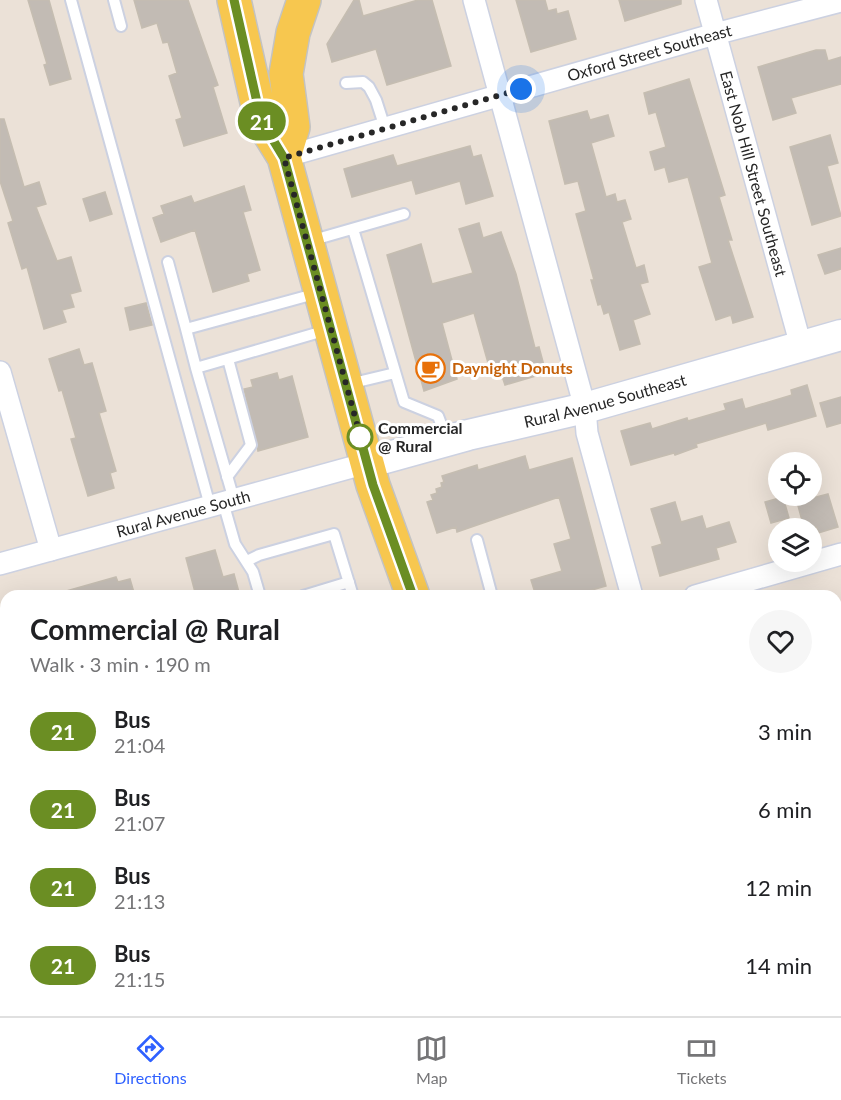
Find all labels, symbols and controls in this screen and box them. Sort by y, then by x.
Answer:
street label: Oxford Street Southeast [565,20,734,85]
street label: East Nob Hill Street Southeast [717,69,791,279]
your location [506,74,536,104]
line badge: 21 [235,102,289,140]
text: 21 [250,109,274,134]
cafe icon: Daynight Donuts [415,352,447,384]
place label: Daynight Donuts [452,358,573,377]
street label: Rural Avenue Southeast [522,370,688,431]
place label: Commercial @ Rural [378,418,463,455]
marker: Commercial @ Rural [347,424,373,450]
map controls [768,452,822,572]
button: locate [768,452,822,506]
street label: Rural Avenue South [114,486,252,541]
button: layers [768,518,822,572]
button: heart [749,610,812,673]
text: Commercial @ Rural [30,612,280,646]
text: Walk · 3 min · 190 m [30,652,211,676]
text: Bus [114,706,150,733]
text: 3 min [758,718,812,745]
text: 21 [51,719,75,744]
text: 21:04 [114,733,165,757]
text: Bus [114,784,150,811]
text: 6 min [758,796,812,823]
text: 21 [51,797,75,822]
text: 21:07 [114,811,165,835]
text: Bus [114,862,150,889]
text: 12 min [745,874,812,901]
text: 21 [51,875,75,900]
text: 21:13 [114,889,165,913]
text: Bus [114,940,150,967]
text: 14 min [745,952,812,979]
text: 21 [51,953,75,978]
text: 21:15 [114,967,165,991]
tab: Directions [114,1032,187,1087]
tab: Map [415,1032,448,1087]
tab: Tickets [677,1032,727,1087]

